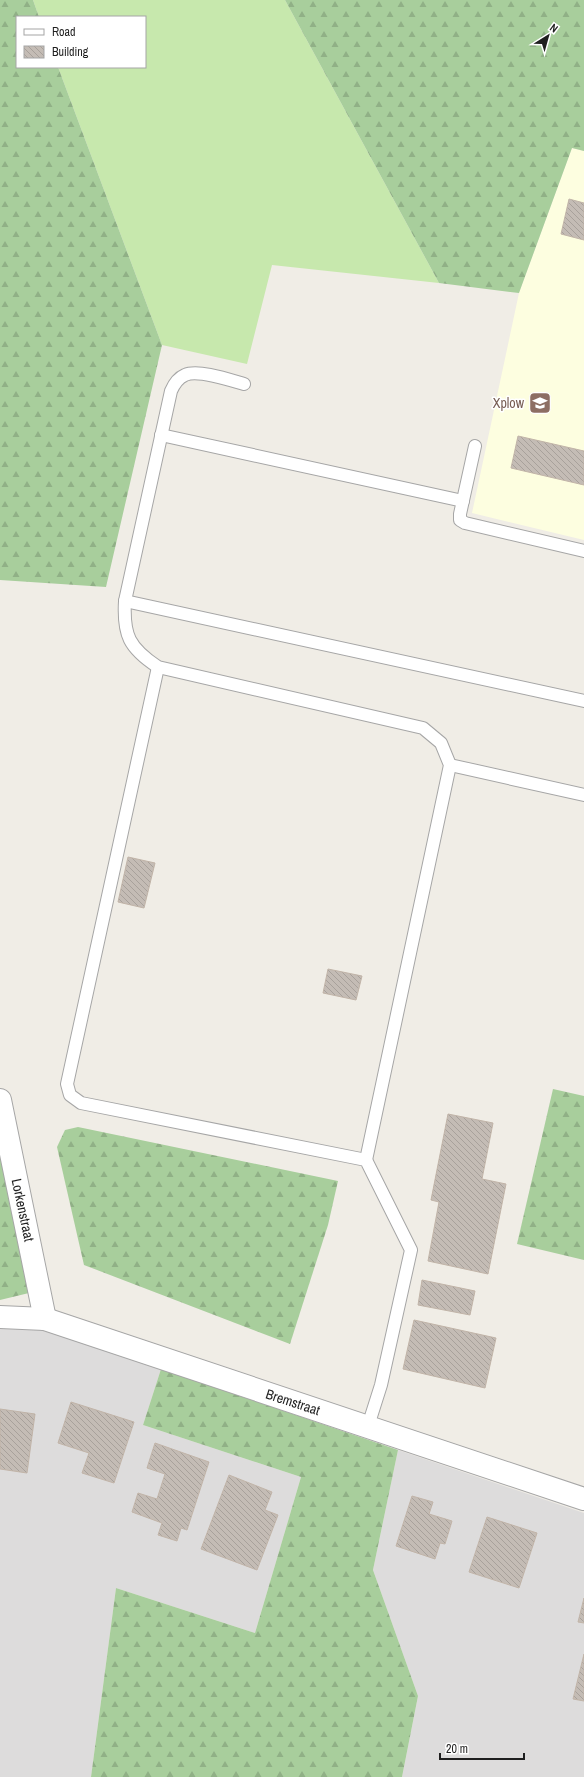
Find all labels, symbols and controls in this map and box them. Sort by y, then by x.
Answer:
legend [16,16,146,68]
north arrow [528,16,568,56]
text: N [547,20,561,36]
text: Road [52,24,76,40]
text: Building [52,44,89,60]
school or university icon: Xplow [527,390,553,416]
place label: Xplow [493,394,525,412]
street label: Lorkenstraat [8,1177,38,1243]
street label: Bremstraat [264,1385,322,1419]
scale bar [440,1735,524,1761]
text: 20 m [446,1741,468,1757]

